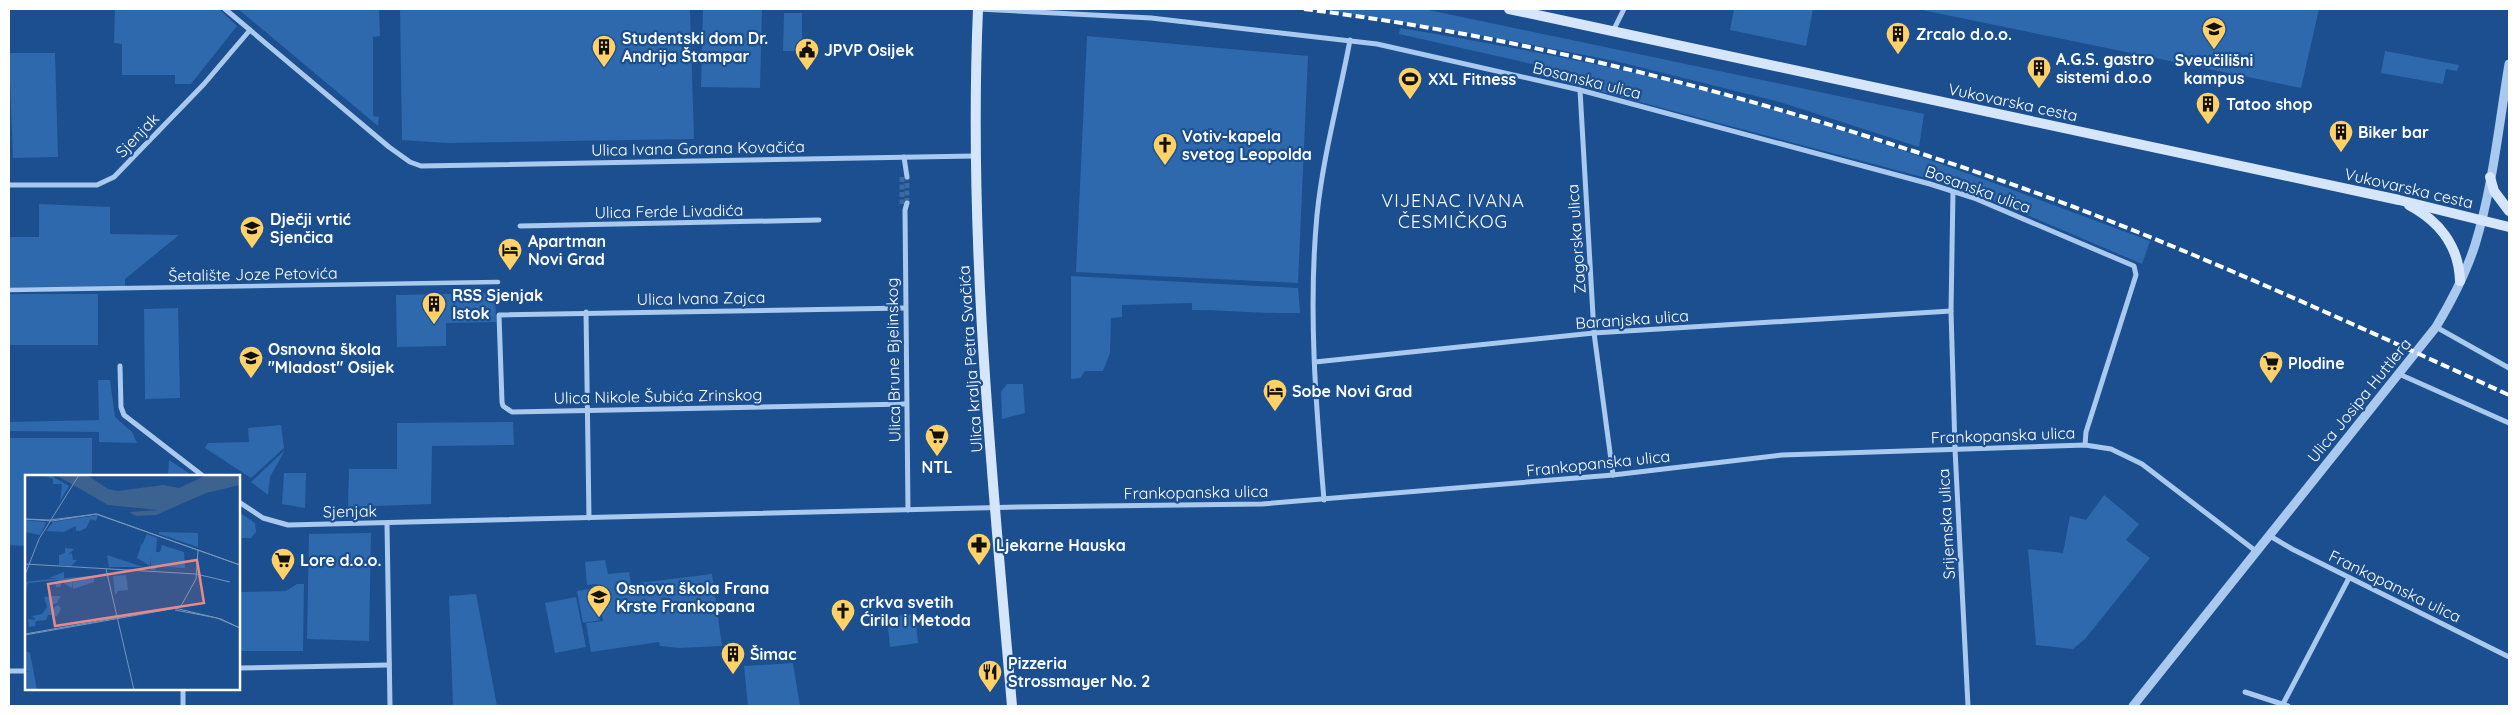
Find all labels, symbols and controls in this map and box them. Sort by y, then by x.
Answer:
school or university icon: Sveučilišni kampus [2201,16,2227,50]
building icon: Zrcalo d.o.o. [1885,21,1911,55]
place label: Zrcalo d.o.o. [1916,24,2012,44]
place label: Studentski dom Dr. Andrija Štampar [622,28,768,66]
building icon: Studentski dom Dr. Andrija Štampar [591,34,617,68]
public building icon: JPVP Osijek [794,37,820,71]
place label: JPVP Osijek [824,40,914,60]
place label: A.G.S. gastro sistemi d.o.o [2056,49,2154,87]
place label: Sveučilišni kampus [2175,50,2253,88]
building icon: A.G.S. gastro sistemi d.o.o [2026,55,2052,89]
street label: Bosanska ulica [1531,57,1643,103]
sports icon: XXL Fitness [1397,66,1423,100]
place label: XXL Fitness [1428,69,1516,89]
street label: Vukovarska cesta [1947,79,2079,125]
building icon: Tatoo shop [2195,91,2221,125]
place label: Tatoo shop [2226,94,2313,114]
street label: Sjenjak [111,109,163,161]
building icon: Biker bar [2328,119,2354,153]
place label: Biker bar [2358,122,2429,142]
place label: Votiv-kapela svetog Leopolda [1182,126,1312,164]
church icon: Votiv-kapela svetog Leopolda [1152,132,1178,166]
street label: Ulica Ivana Gorana Kovačića [591,136,805,160]
street label: Bosanska ulica [1922,161,2034,217]
street label: Vukovarska cesta [2343,163,2475,213]
street label: Zagorska ulica [1562,184,1590,294]
district label: VIJENAC IVANA ČESMIČKOG [1381,189,1525,233]
street label: Ulica Ferde Livadića [594,200,744,222]
place label: Dječji vrtić Sjenčica [270,209,351,247]
school or university icon: Dječji vrtić Sjenčica [239,215,265,249]
place label: Apartman Novi Grad [528,231,606,269]
hotel icon: Apartman Novi Grad [497,237,523,271]
street label: Šetalište Joze Petovića [168,263,338,285]
street label: Ulica kralja Petra Svačića [953,265,987,453]
street label: Ulica Brune Bjelinskog [882,277,904,443]
place label: RSS Sjenjak Istok [452,285,543,323]
street label: Ulica Ivana Zajca [637,287,765,309]
building icon: RSS Sjenjak Istok [421,291,447,325]
street label: Baranjska ulica [1575,305,1689,333]
street label: Ulica Josipa Huttlera [2303,334,2415,466]
place label: Osnovna škola ''Mladost'' Osijek [268,339,394,377]
school or university icon: Osnovna škola ''Mladost'' Osijek [238,345,264,379]
supermarket icon: Plodine [2258,350,2284,384]
place label: Plodine [2288,353,2345,373]
hotel icon: Sobe Novi Grad [1262,378,1288,412]
place label: Sobe Novi Grad [1292,381,1412,401]
street label: Ulica Nikole Šubića Zrinskog [553,384,763,408]
street label: Frankopanska ulica [1930,422,2076,448]
supermarket icon: NTL [924,423,950,457]
street label: Frankopanska ulica [1525,445,1671,481]
place label: NTL [922,457,952,477]
street label: Srijemska ulica [1933,468,1959,580]
inset map [25,475,240,690]
street label: Frankopanska ulica [1124,481,1268,503]
street label: Sjenjak [323,501,377,521]
pharmacy icon: Ljekarne Hauska [966,532,992,566]
place label: Ljekarne Hauska [996,535,1126,555]
street label: Frankopanska ulica [2326,545,2464,627]
supermarket icon: Lore d.o.o. [270,547,296,581]
place label: Lore d.o.o. [300,550,381,570]
place label: Osnova škola Frana Krste Frankopana [616,578,769,616]
school or university icon: Osnova škola Frana Krste Frankopana [586,584,612,618]
place label: crkva svetih Ćirila i Metoda [860,592,971,630]
church icon: crkva svetih Ćirila i Metoda [830,598,856,632]
building icon: Šimac [720,641,746,675]
place label: Šimac [750,644,796,664]
place label: Pizzeria Strossmayer No. 2 [1008,653,1150,691]
restaurant icon: Pizzeria Strossmayer No. 2 [977,659,1003,693]

